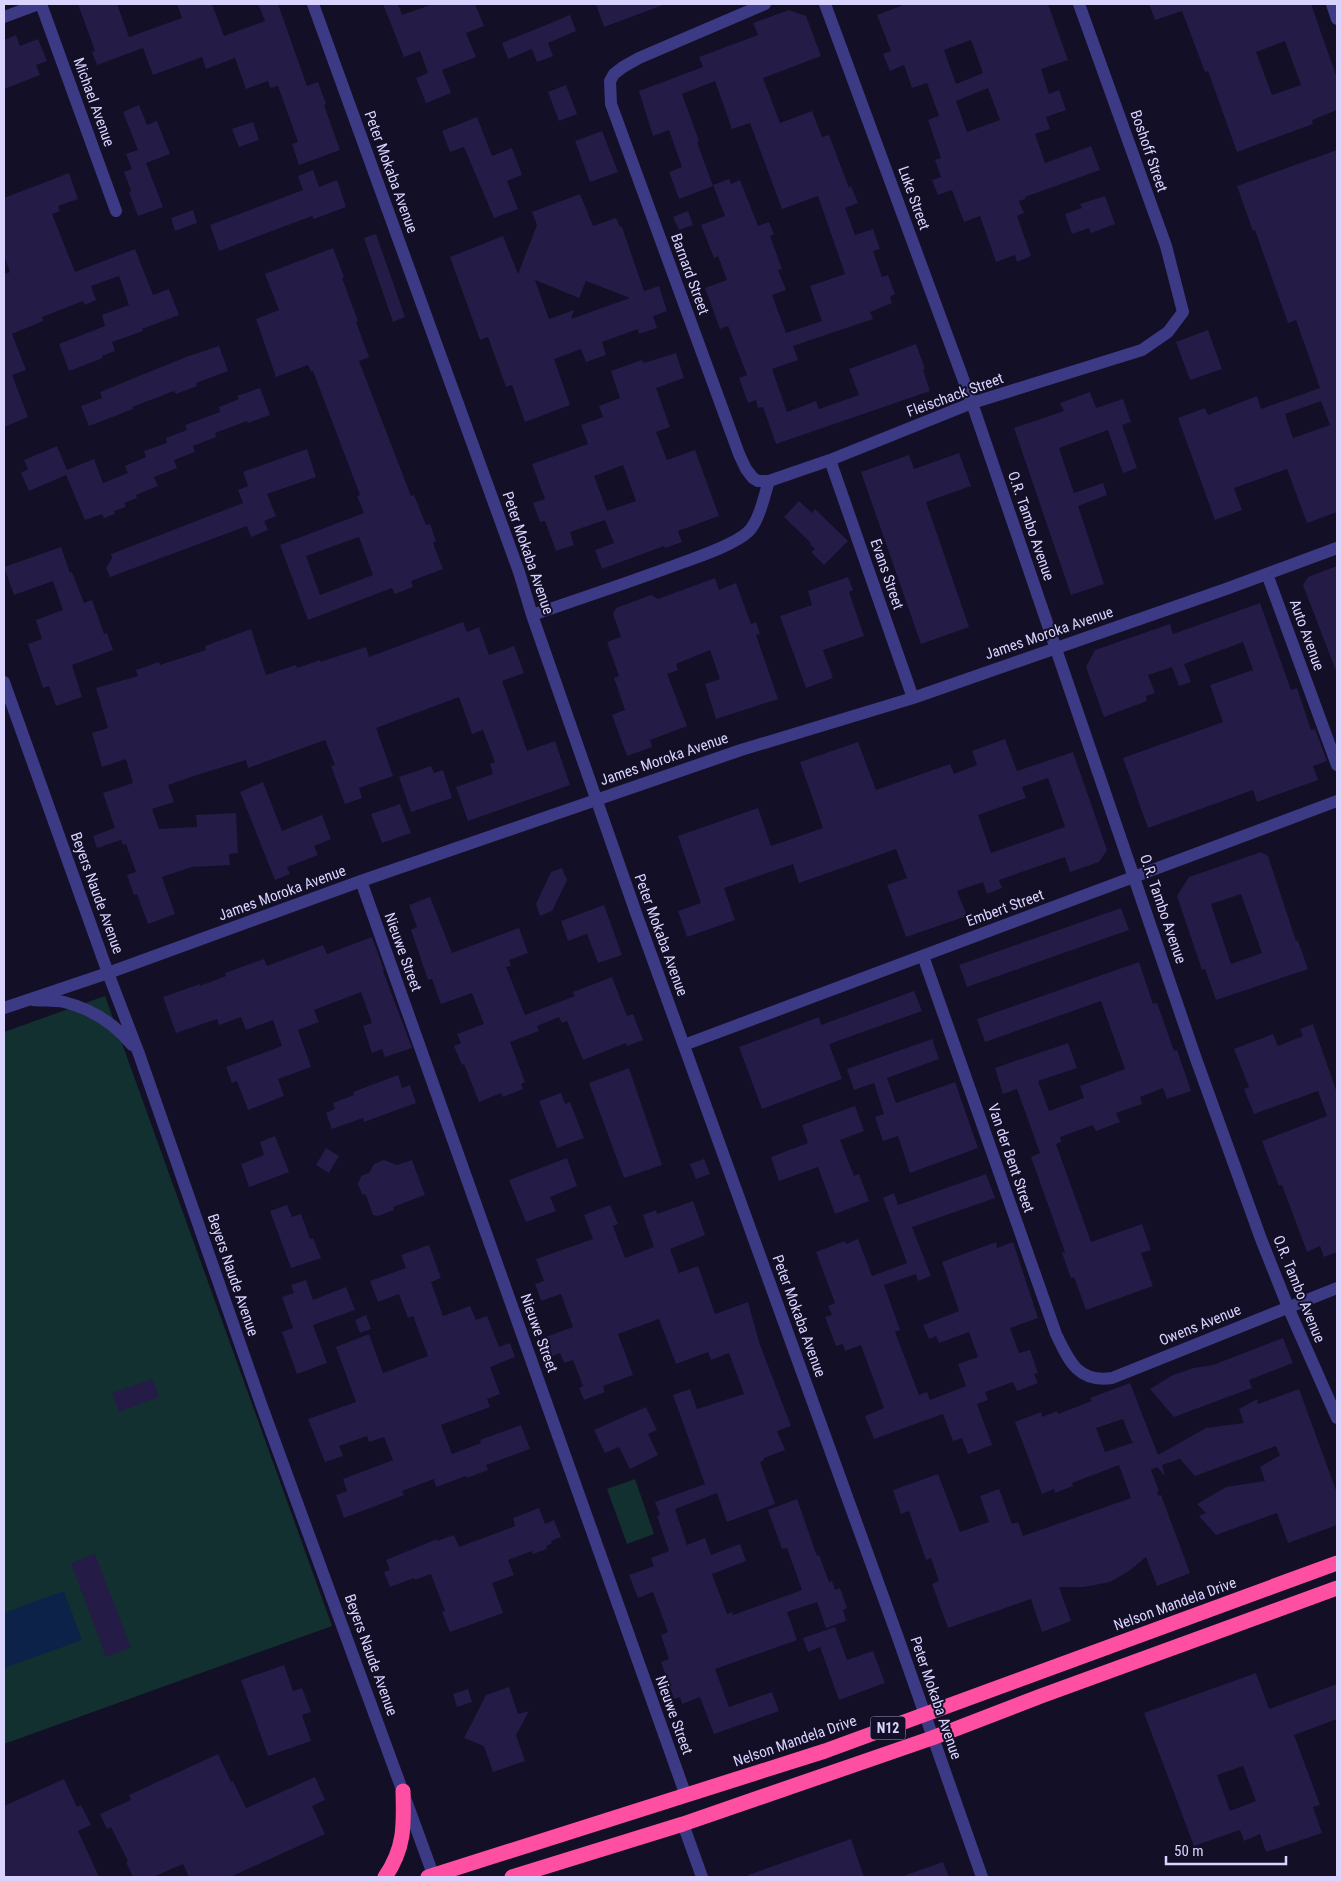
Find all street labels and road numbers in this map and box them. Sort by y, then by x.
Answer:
street label: Michael Avenue [70,55,118,149]
street label: Peter Mokaba Avenue [361,108,421,236]
street label: Boshoff Street [1127,108,1171,194]
street label: Luke Street [894,164,934,232]
street label: Barnard Street [667,231,713,317]
street label: Fleischack Street [904,369,1006,421]
street label: O.R. Tambo Avenue [1004,469,1058,583]
street label: Peter Mokaba Avenue [499,489,557,617]
street label: Evans Street [867,536,907,612]
street label: Auto Avenue [1286,597,1328,673]
street label: James Moroka Avenue [983,603,1115,663]
street label: James Moroka Avenue [598,729,730,789]
street label: Beyers Naude Avenue [67,830,127,956]
street label: O.R. Tambo Avenue [1136,852,1190,966]
street label: James Moroka Avenue [216,862,348,924]
street label: Peter Mokaba Avenue [631,871,691,999]
street label: Embert Street [964,886,1046,930]
street label: Nieuwe Street [380,910,426,994]
street label: Van der Bent Street [984,1101,1038,1215]
street label: Beyers Naude Avenue [204,1212,262,1338]
street label: O.R. Tambo Avenue [1269,1233,1329,1345]
street label: Peter Mokaba Avenue [769,1252,829,1380]
street label: Nieuwe Street [516,1291,562,1375]
street label: Owens Avenue [1157,1300,1243,1350]
street label: Nelson Mandela Drive [1111,1573,1239,1635]
street label: Beyers Naude Avenue [341,1592,401,1718]
street label: Peter Mokaba Avenue [907,1634,965,1762]
street label: Nieuwe Street [651,1673,697,1757]
street label: Nelson Mandela Drive [731,1711,859,1771]
road number: N12 [870,1716,906,1740]

